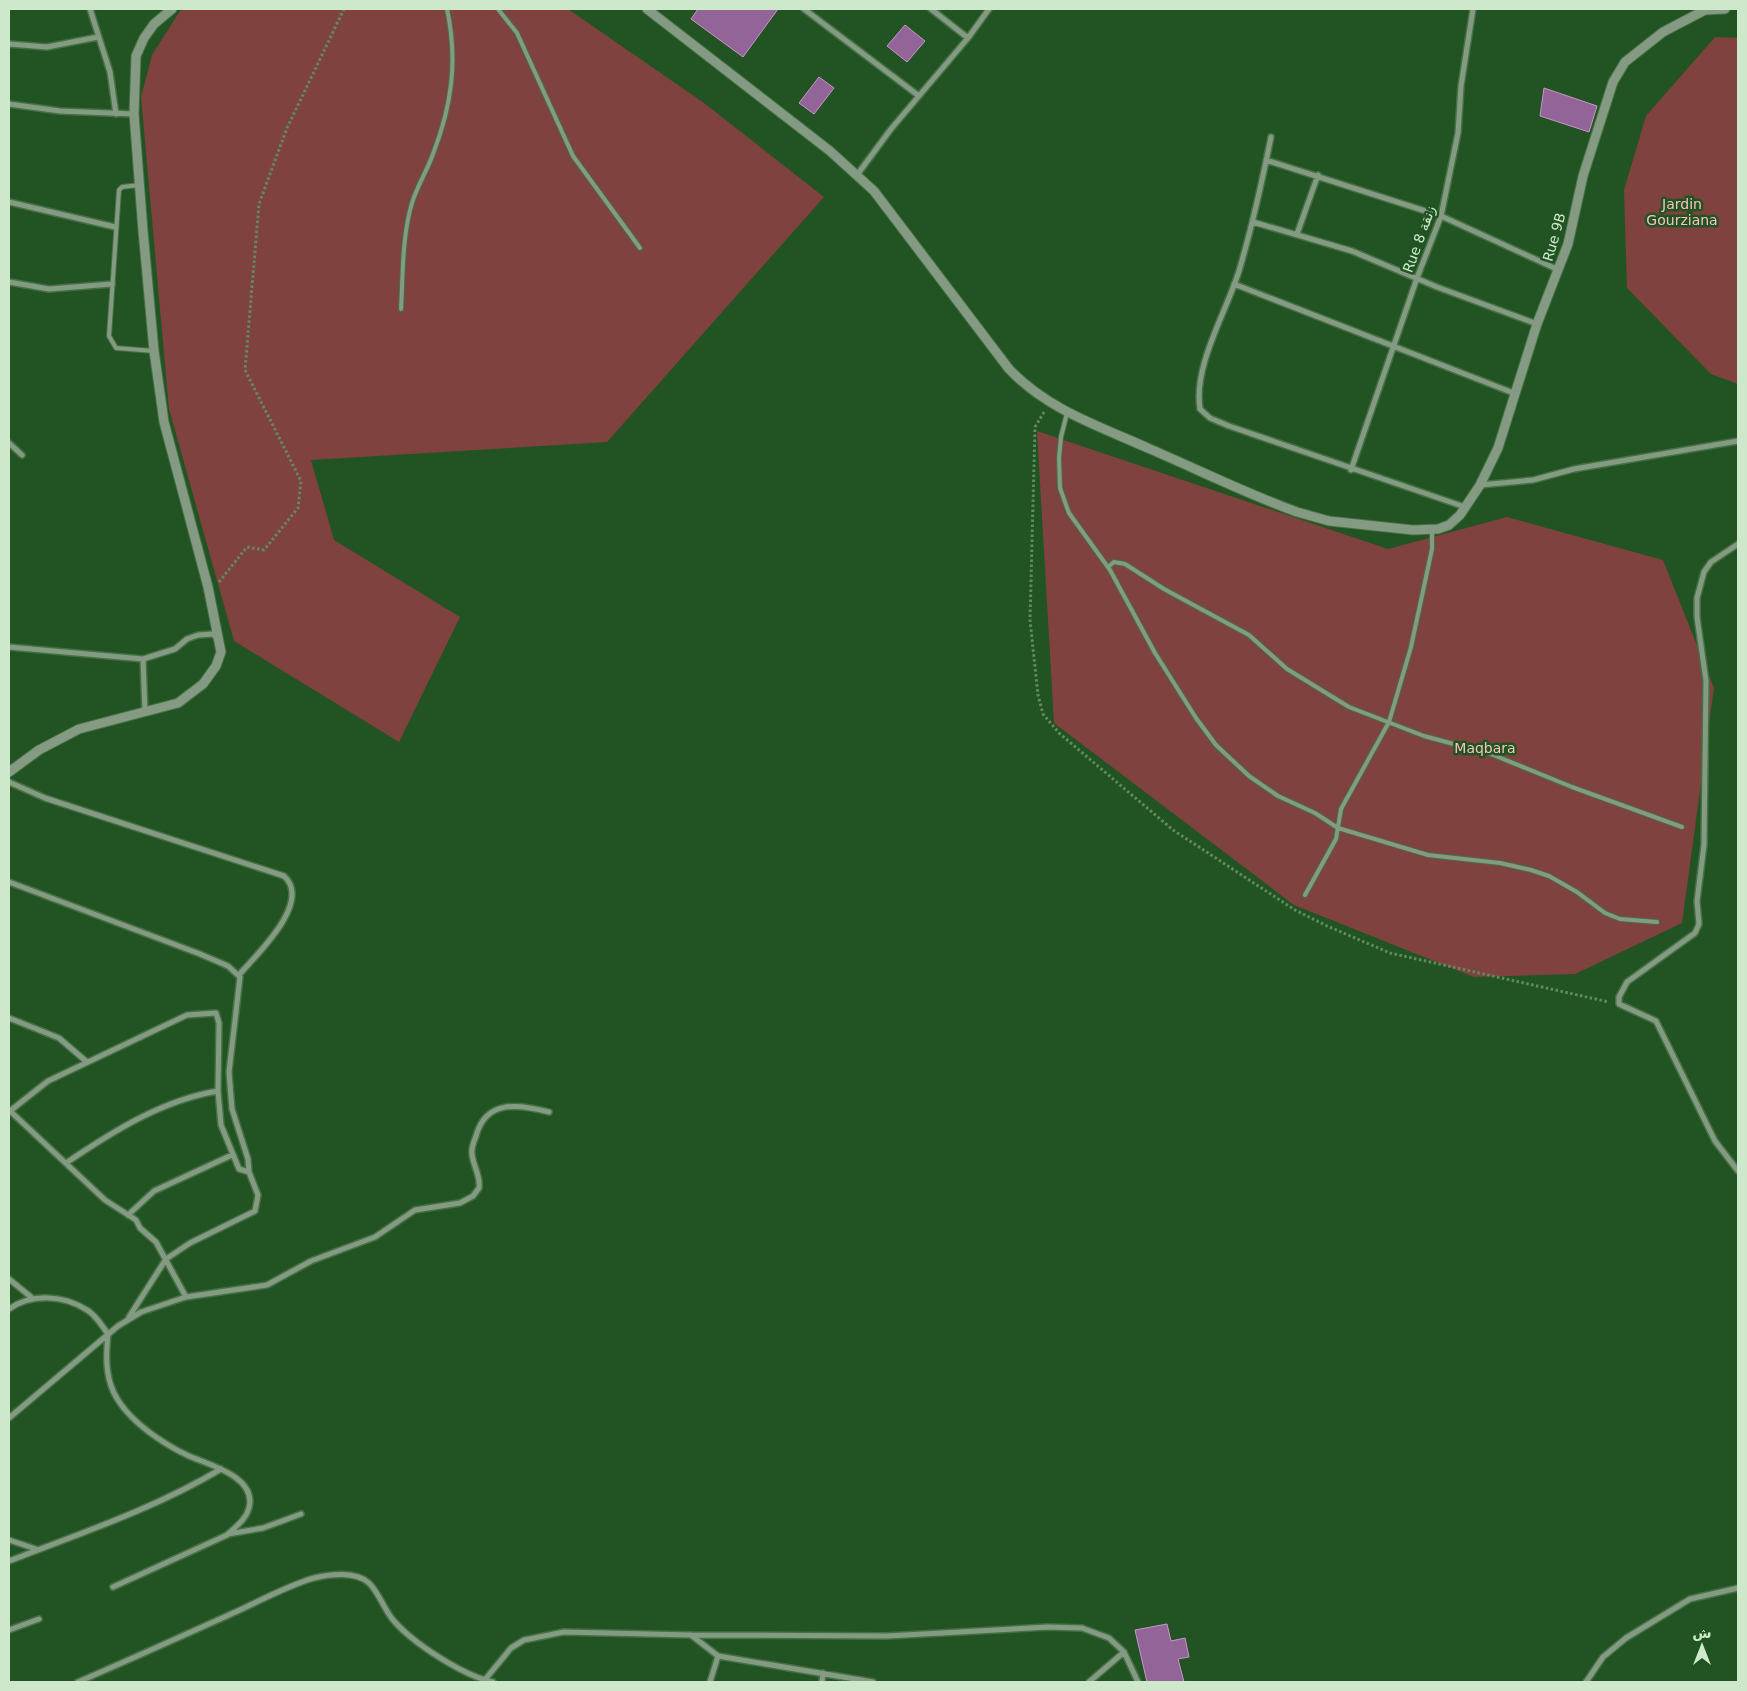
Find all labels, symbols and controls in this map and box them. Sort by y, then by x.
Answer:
park label: Jardin Gourziana [1646,196,1718,228]
street label: Rue 8 زنقة [1400,204,1439,275]
street label: Rue 9B [1539,211,1569,263]
park label: Maqbara [1454,740,1516,756]
north arrow [1677,1621,1727,1671]
text: ش [1692,1625,1712,1641]

